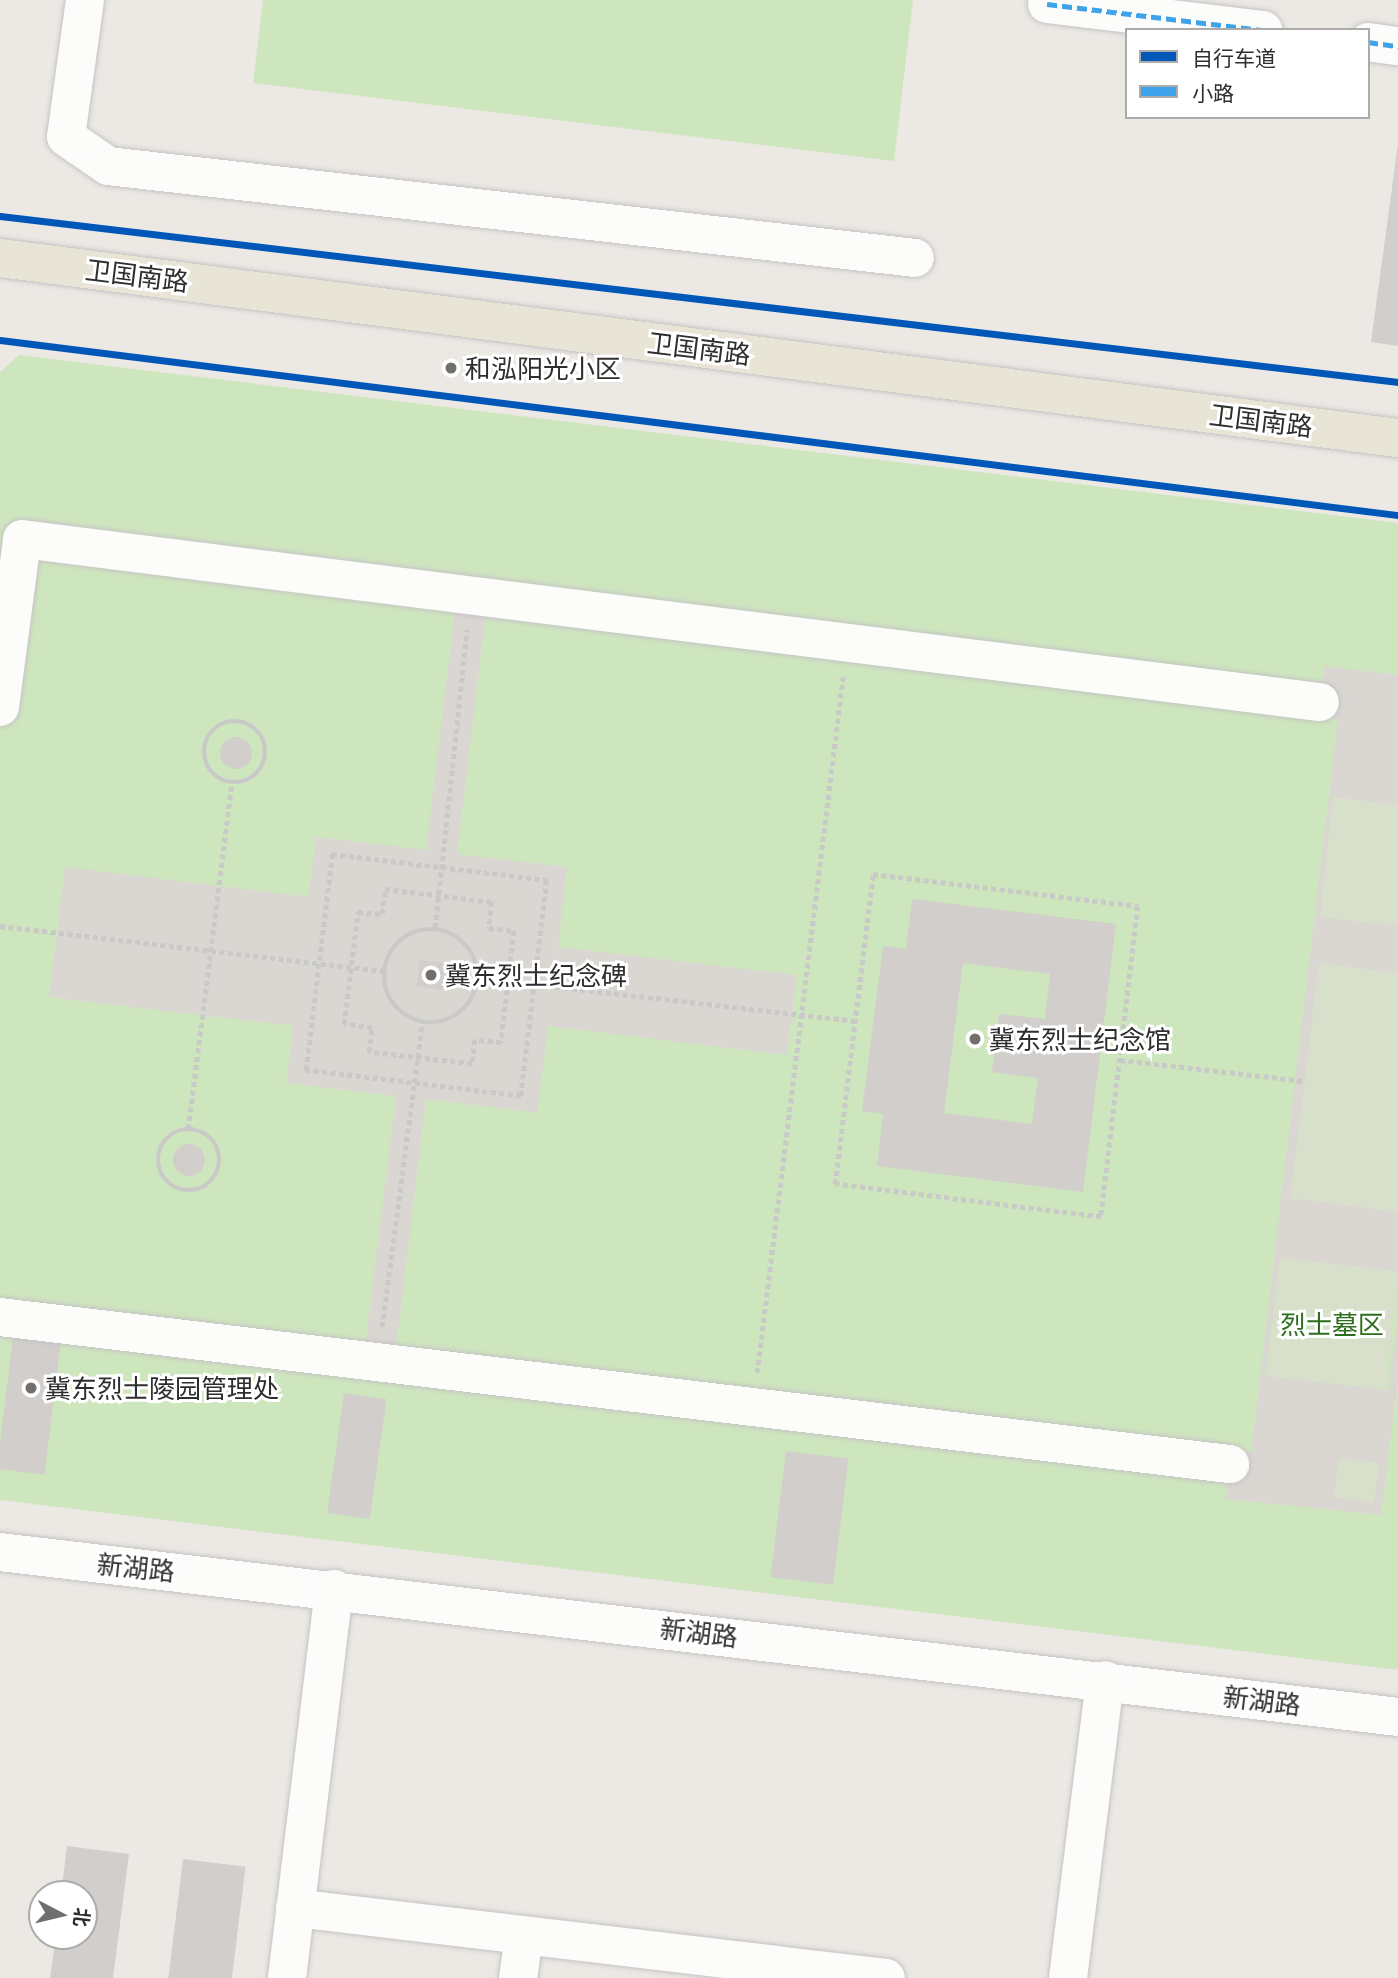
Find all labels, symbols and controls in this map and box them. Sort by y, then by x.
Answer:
legend [1125,28,1370,119]
text: 自行车道 [1192,45,1276,70]
text: 小路 [1192,80,1234,105]
street label: 卫国南路 [83,253,191,297]
street label: 卫国南路 [645,326,753,370]
place label: 和泓阳光小区 [465,352,621,384]
marker: 和泓阳光小区 [443,360,459,376]
street label: 卫国南路 [1207,398,1315,442]
place label: 冀东烈士纪念碑 [445,959,627,991]
marker: 冀东烈士纪念碑 [423,967,439,983]
place label: 冀东烈士纪念馆 [989,1023,1171,1055]
marker: 冀东烈士纪念馆 [967,1031,983,1047]
park label: 烈士墓区 [1280,1308,1384,1340]
place label: 冀东烈士陵园管理处 [45,1372,279,1404]
marker: 冀东烈士陵园管理处 [23,1380,39,1396]
street label: 新湖路 [96,1547,176,1587]
street label: 新湖路 [658,1612,740,1652]
street label: 新湖路 [1221,1680,1303,1720]
north arrow [28,1880,98,1950]
text: 北 [70,1907,95,1928]

